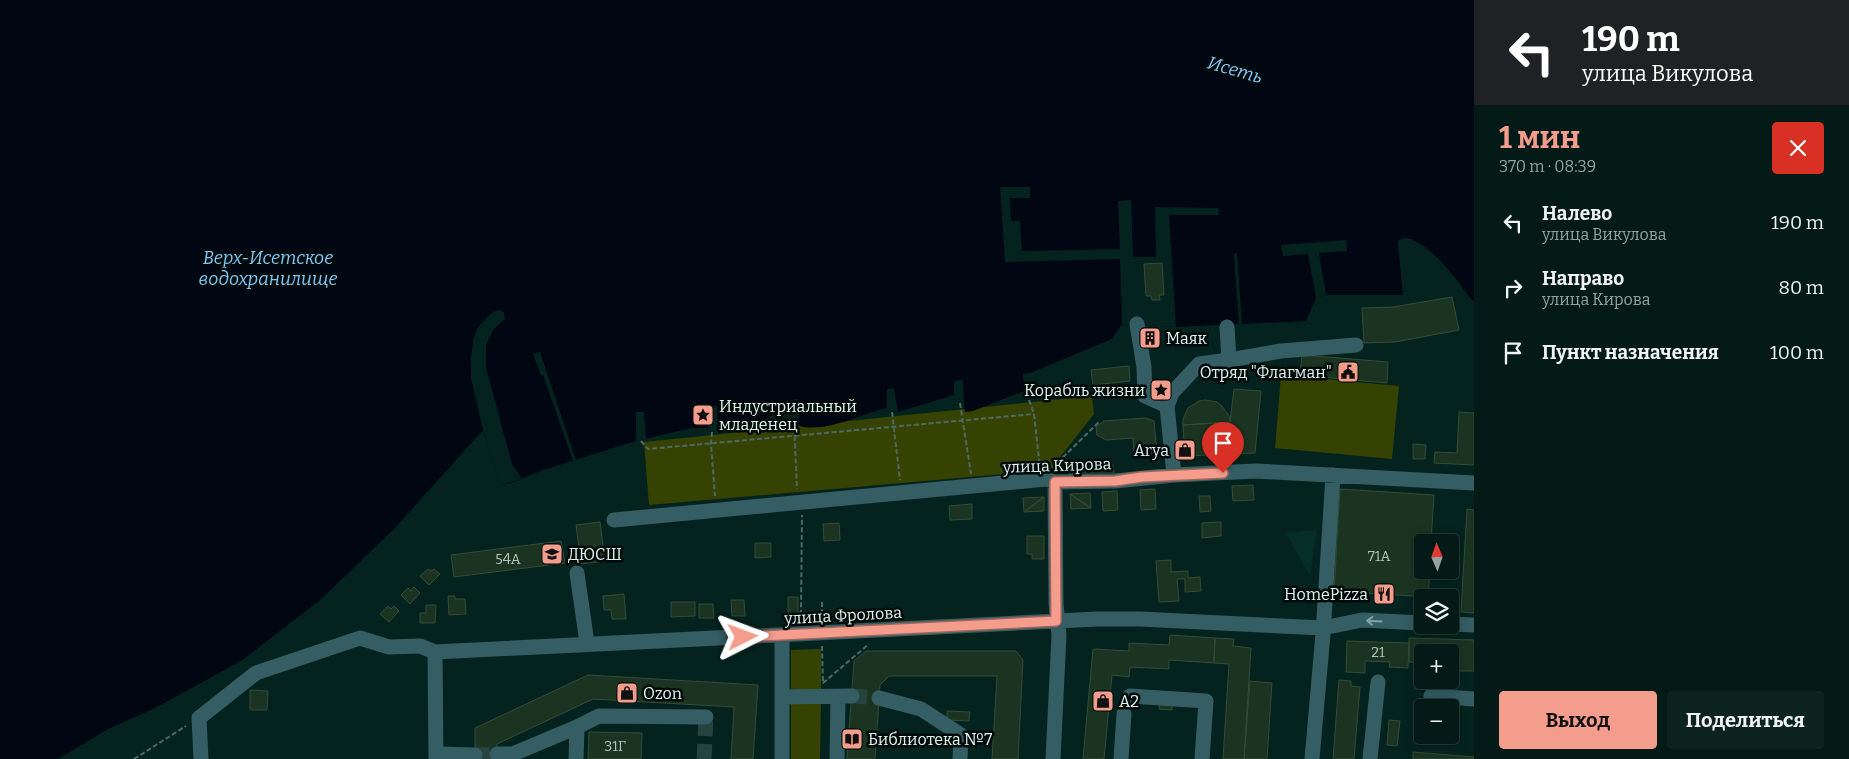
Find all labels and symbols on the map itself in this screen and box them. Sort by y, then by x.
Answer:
water label: Исеть [1205,52,1265,88]
water label: Верх-Исетское водохранилище [198,247,338,290]
building icon: Маяк [1138,326,1162,350]
place label: Маяк [1166,329,1208,348]
public building icon: Отряд "Флагман" [1336,360,1360,384]
place label: Отряд "Флагман" [1200,363,1332,382]
place icon: Корабль жизни [1149,378,1173,402]
place label: Корабль жизни [1024,381,1145,400]
place label: Индустриальный младенец [719,397,857,434]
place icon: Индустриальный младенец [691,403,715,427]
pin [1202,422,1244,473]
shop icon: Arya [1173,438,1197,462]
place label: Arya [1134,441,1169,460]
street label: улица Кирова [1001,454,1112,477]
north arrow [1414,534,1459,579]
school or university icon: ДЮСШ [540,542,564,566]
place label: ДЮСШ [568,545,622,564]
house number: 71А [1368,548,1390,565]
house number: 54А [495,551,521,568]
restaurant icon: HomePizza [1372,582,1396,606]
place label: HomePizza [1284,585,1368,604]
street label: улица Фролова [783,603,903,628]
position arrow [716,610,768,662]
one-way arrow [1366,616,1382,625]
house number: 21 [1371,644,1385,661]
shop icon: Ozon [615,681,639,705]
place label: Ozon [643,684,682,703]
shop icon: А2 [1091,689,1115,713]
place label: А2 [1119,692,1139,711]
library icon: Библиотека №7 [840,727,864,751]
place label: Библиотека №7 [868,730,992,749]
house number: 31Г [604,738,626,755]

